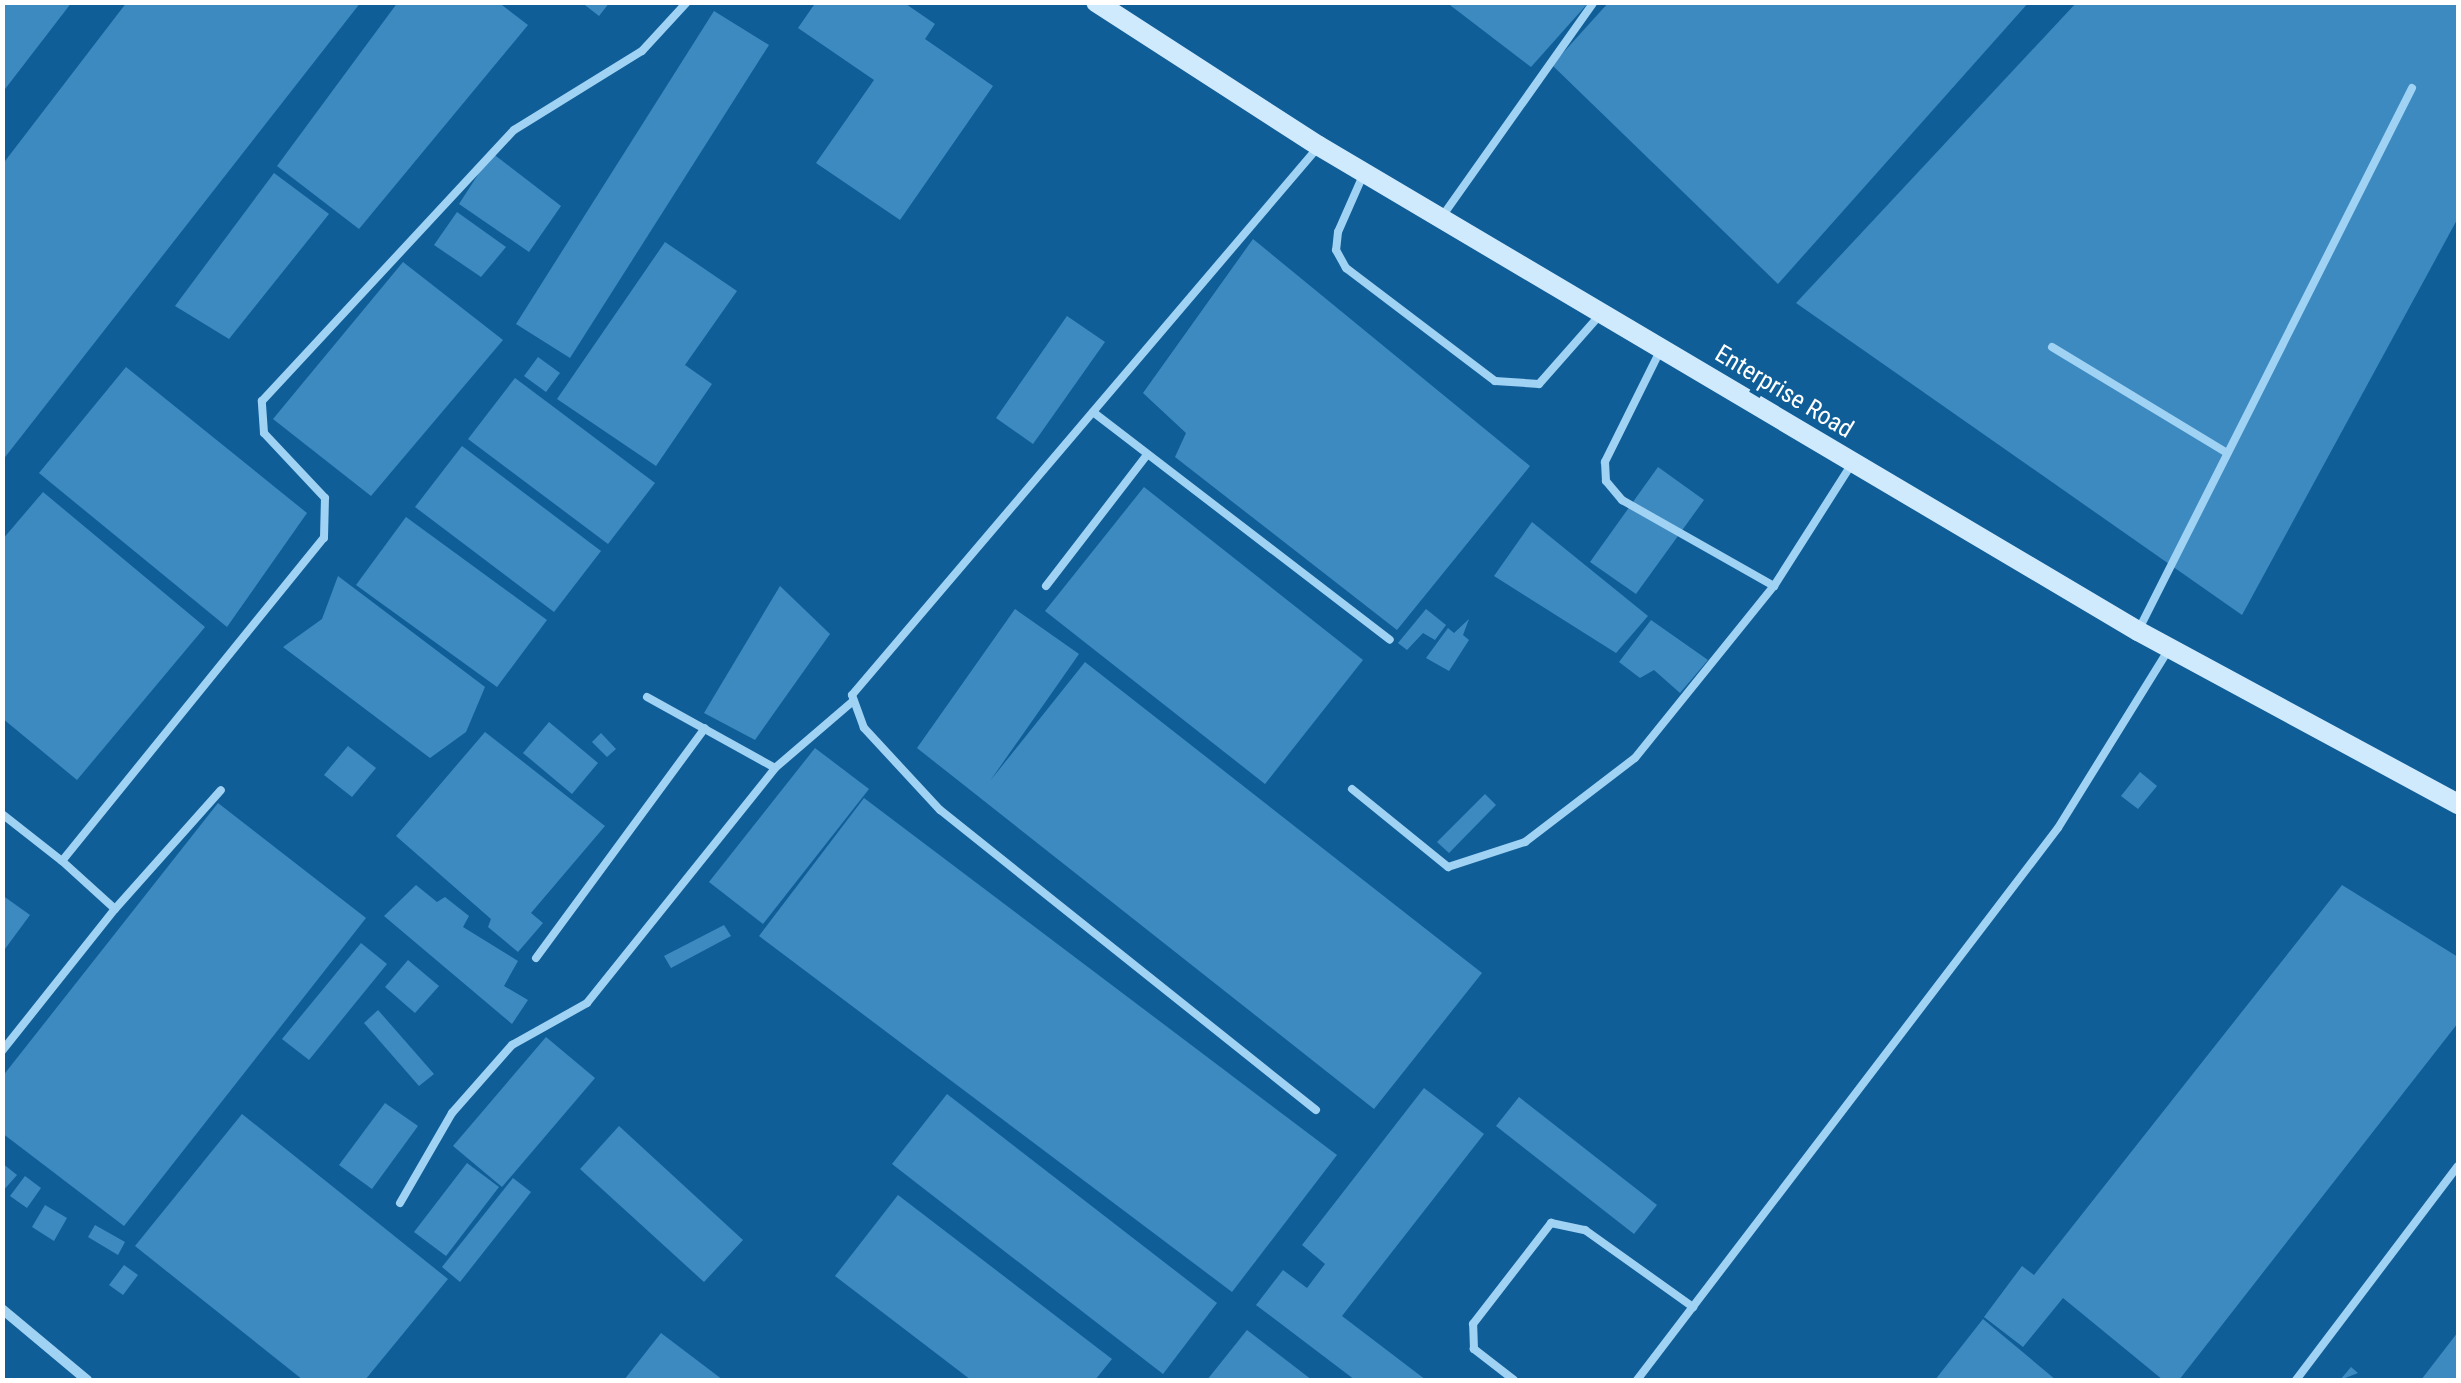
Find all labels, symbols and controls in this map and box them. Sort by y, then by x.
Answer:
street label: Enterprise Road [1709,339,1859,445]

